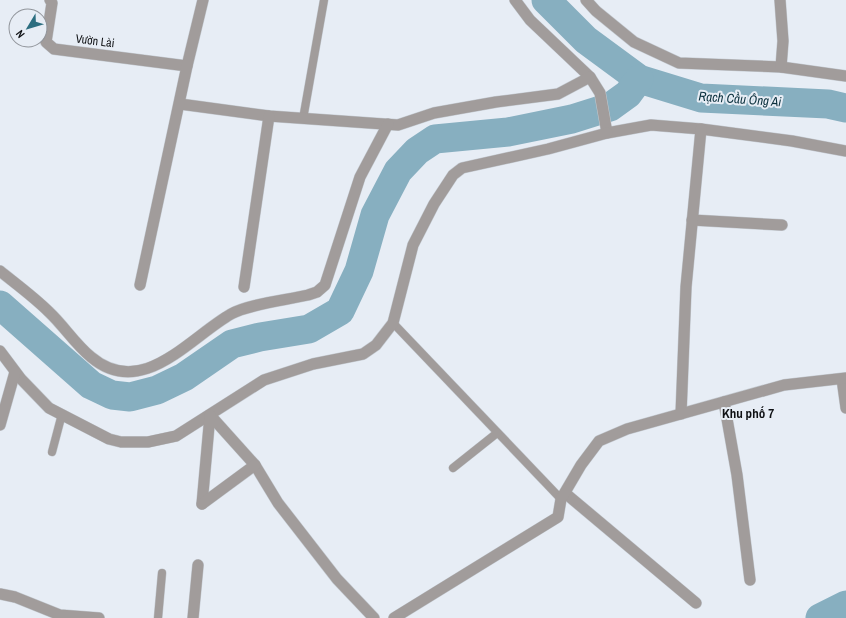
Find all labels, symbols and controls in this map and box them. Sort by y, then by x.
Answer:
north arrow [8,8,48,48]
text: N [13,27,28,41]
street label: Vườn Lài [75,31,115,51]
water label: Rạch Cầu Ông Ai [698,88,782,110]
district label: Khu phố 7 [722,405,774,422]

